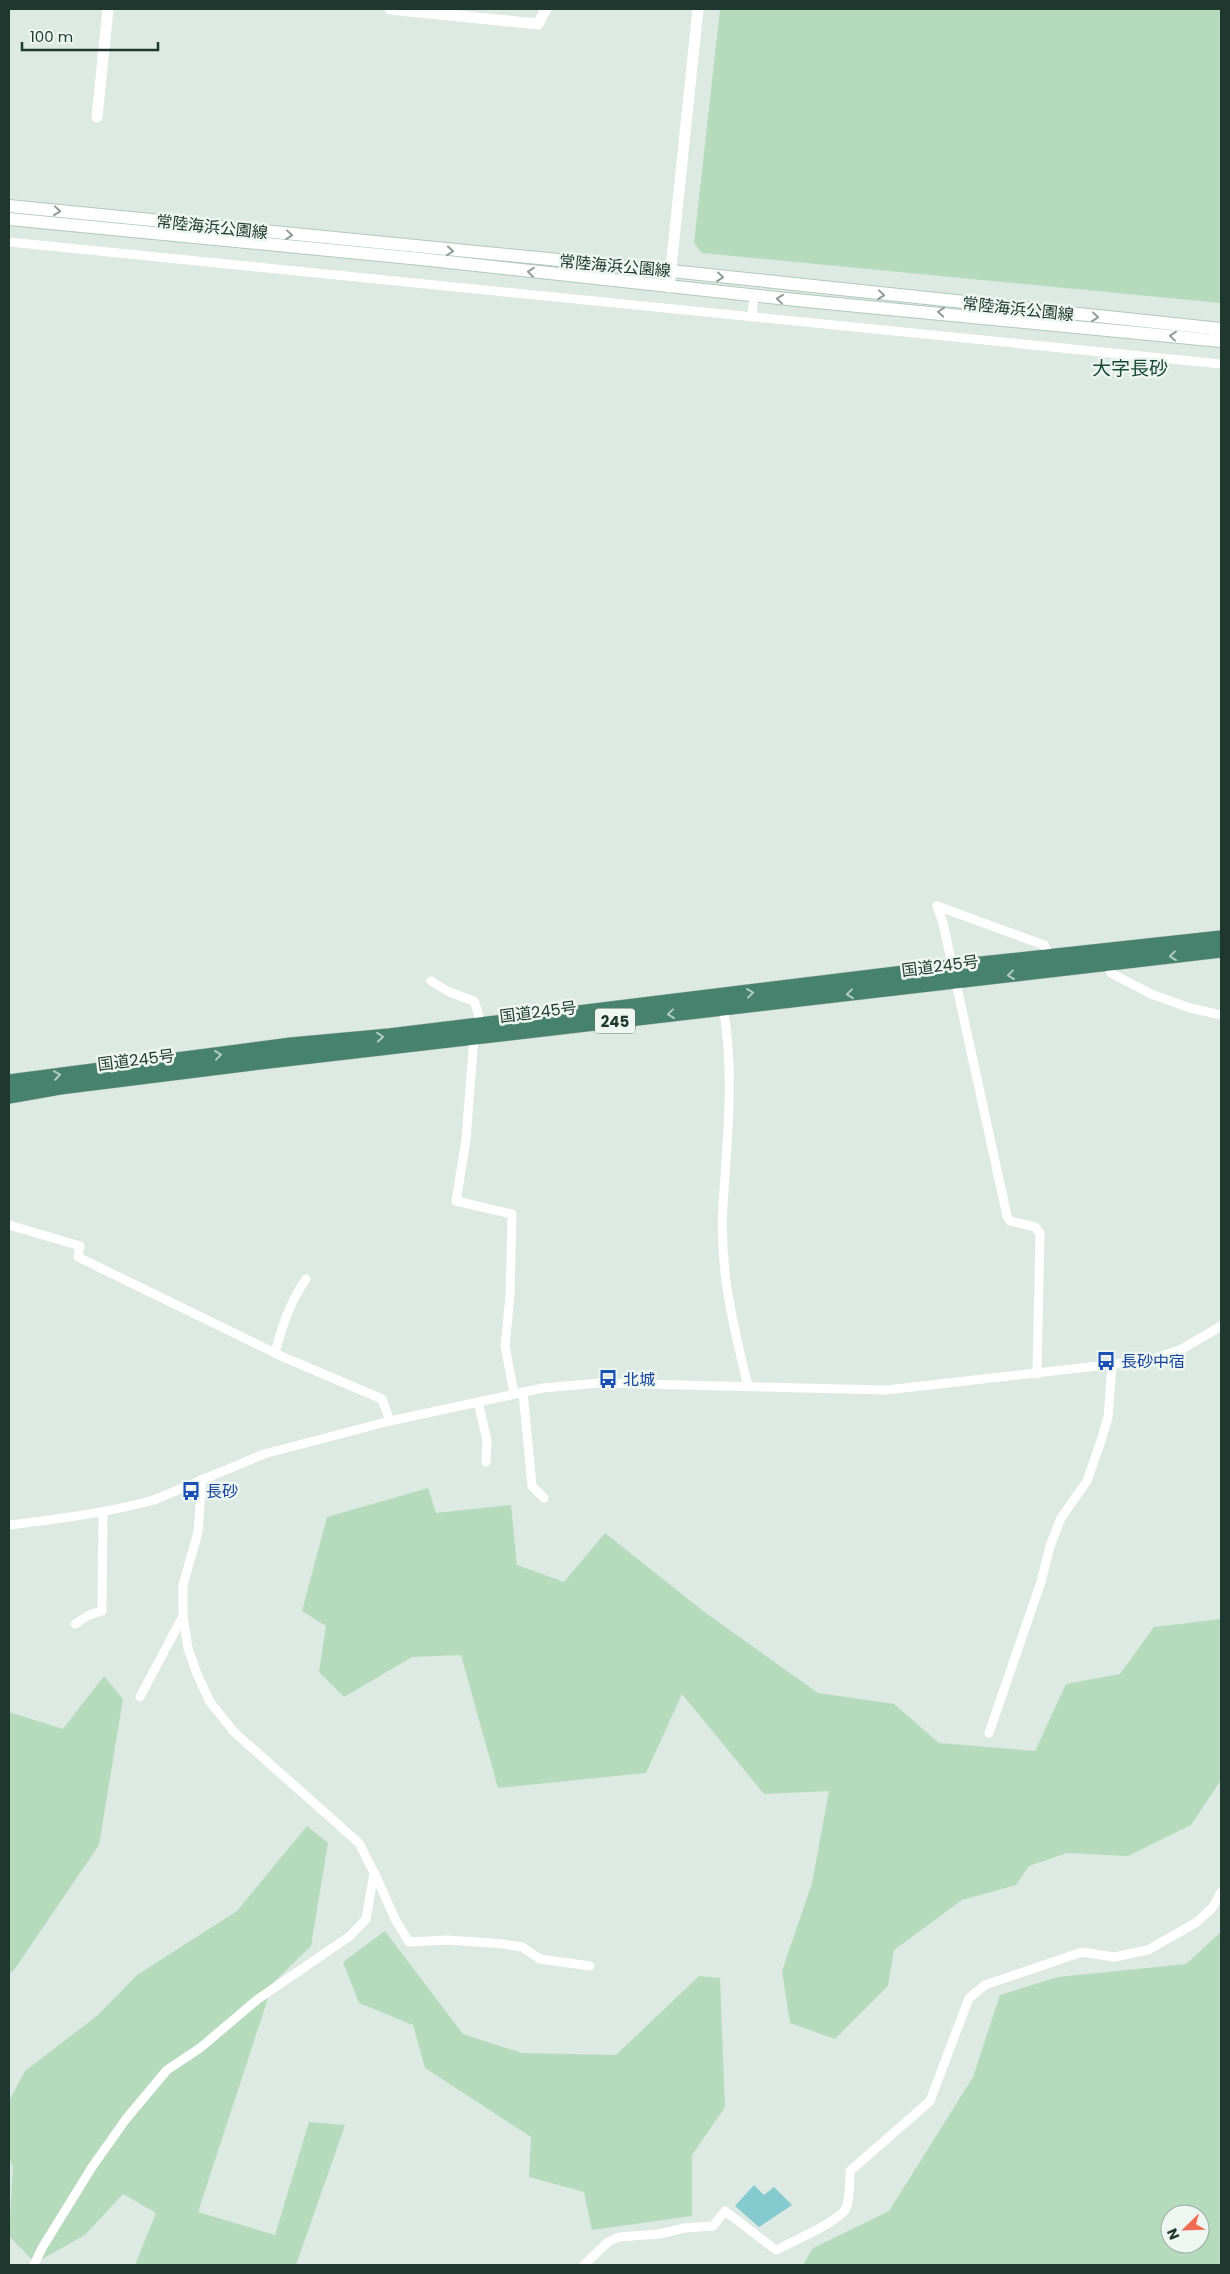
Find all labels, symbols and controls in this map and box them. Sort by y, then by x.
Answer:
scale bar [22,20,159,52]
text: 100 m [30,26,73,47]
one-way arrow [54,206,62,217]
street label: 常陸海浜公園線 [155,210,269,244]
one-way arrow [285,229,293,240]
one-way arrow [447,245,455,256]
street label: 常陸海浜公園線 [558,250,672,282]
one-way arrow [527,267,535,278]
one-way arrow [716,271,724,282]
one-way arrow [878,289,886,300]
street label: 常陸海浜公園線 [961,292,1075,326]
one-way arrow [775,293,783,304]
one-way arrow [937,307,945,318]
one-way arrow [1091,311,1099,322]
one-way arrow [1168,330,1176,341]
district label: 大字長砂 [1092,355,1168,382]
street label: 国道245号 [900,950,980,982]
one-way arrow [1169,950,1177,961]
one-way arrow [1007,969,1015,980]
one-way arrow [746,988,754,999]
one-way arrow [846,988,854,999]
street label: 国道245号 [498,996,578,1028]
road number: 245 [595,1008,635,1034]
one-way arrow [667,1008,675,1019]
one-way arrow [376,1032,384,1043]
street label: 国道245号 [96,1044,176,1076]
one-way arrow [214,1050,222,1060]
one-way arrow [53,1070,61,1081]
bus stop icon: 長砂中宿 [1095,1350,1117,1372]
place label: 長砂中宿 [1121,1350,1185,1373]
bus stop icon: 北城 [597,1368,619,1390]
place label: 北城 [623,1368,655,1391]
bus stop icon: 長砂 [180,1480,202,1502]
place label: 長砂 [206,1480,238,1503]
north arrow [1160,2204,1210,2254]
text: N [1162,2225,1184,2243]

